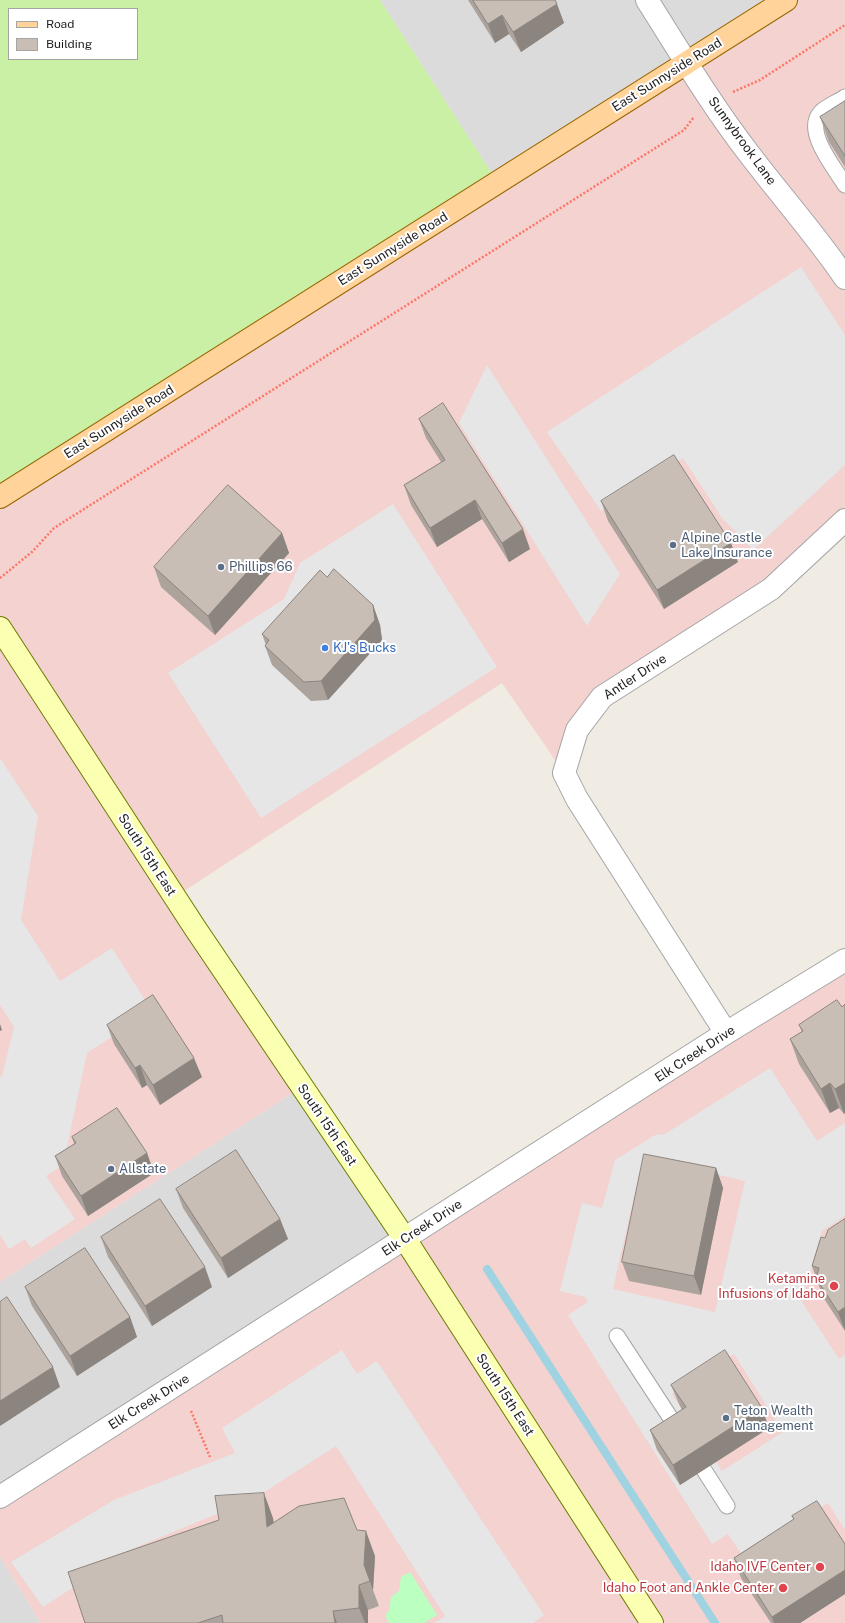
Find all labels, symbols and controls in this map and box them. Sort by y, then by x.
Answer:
legend [8,8,138,60]
text: Road [46,17,74,31]
street label: East Sunnyside Road [609,35,725,115]
text: Building [46,37,92,51]
street label: Sunnybrook Lane [705,94,779,188]
street label: East Sunnyside Road [335,209,451,289]
street label: East Sunnyside Road [61,382,177,462]
place label: Alpine Castle Lake Insurance [681,530,772,561]
marker: Alpine Castle Lake Insurance [668,540,678,550]
place label: Phillips 66 [229,559,293,575]
marker: Phillips 66 [216,562,226,572]
place label: KJ's Bucks [333,640,396,656]
marker: KJ's Bucks [320,643,330,653]
street label: Antler Drive [601,651,669,703]
street label: South 15th East [115,811,179,899]
street label: Elk Creek Drive [652,1022,738,1086]
street label: South 15th East [294,1081,360,1169]
place label: Allstate [119,1161,166,1177]
marker: Allstate [106,1164,116,1174]
street label: Elk Creek Drive [379,1196,465,1260]
place label: Ketamine Infusions of Idaho [718,1271,825,1302]
marker: Ketamine Infusions of Idaho [828,1280,840,1292]
street label: South 15th East [473,1351,537,1439]
street label: Elk Creek Drive [106,1371,192,1433]
place label: Teton Wealth Management [734,1403,813,1434]
marker: Teton Wealth Management [721,1413,731,1423]
place label: Idaho IVF Center [710,1559,811,1575]
marker: Idaho IVF Center [814,1561,826,1573]
place label: Idaho Foot and Ankle Center [603,1580,774,1596]
marker: Idaho Foot and Ankle Center [777,1582,789,1594]

